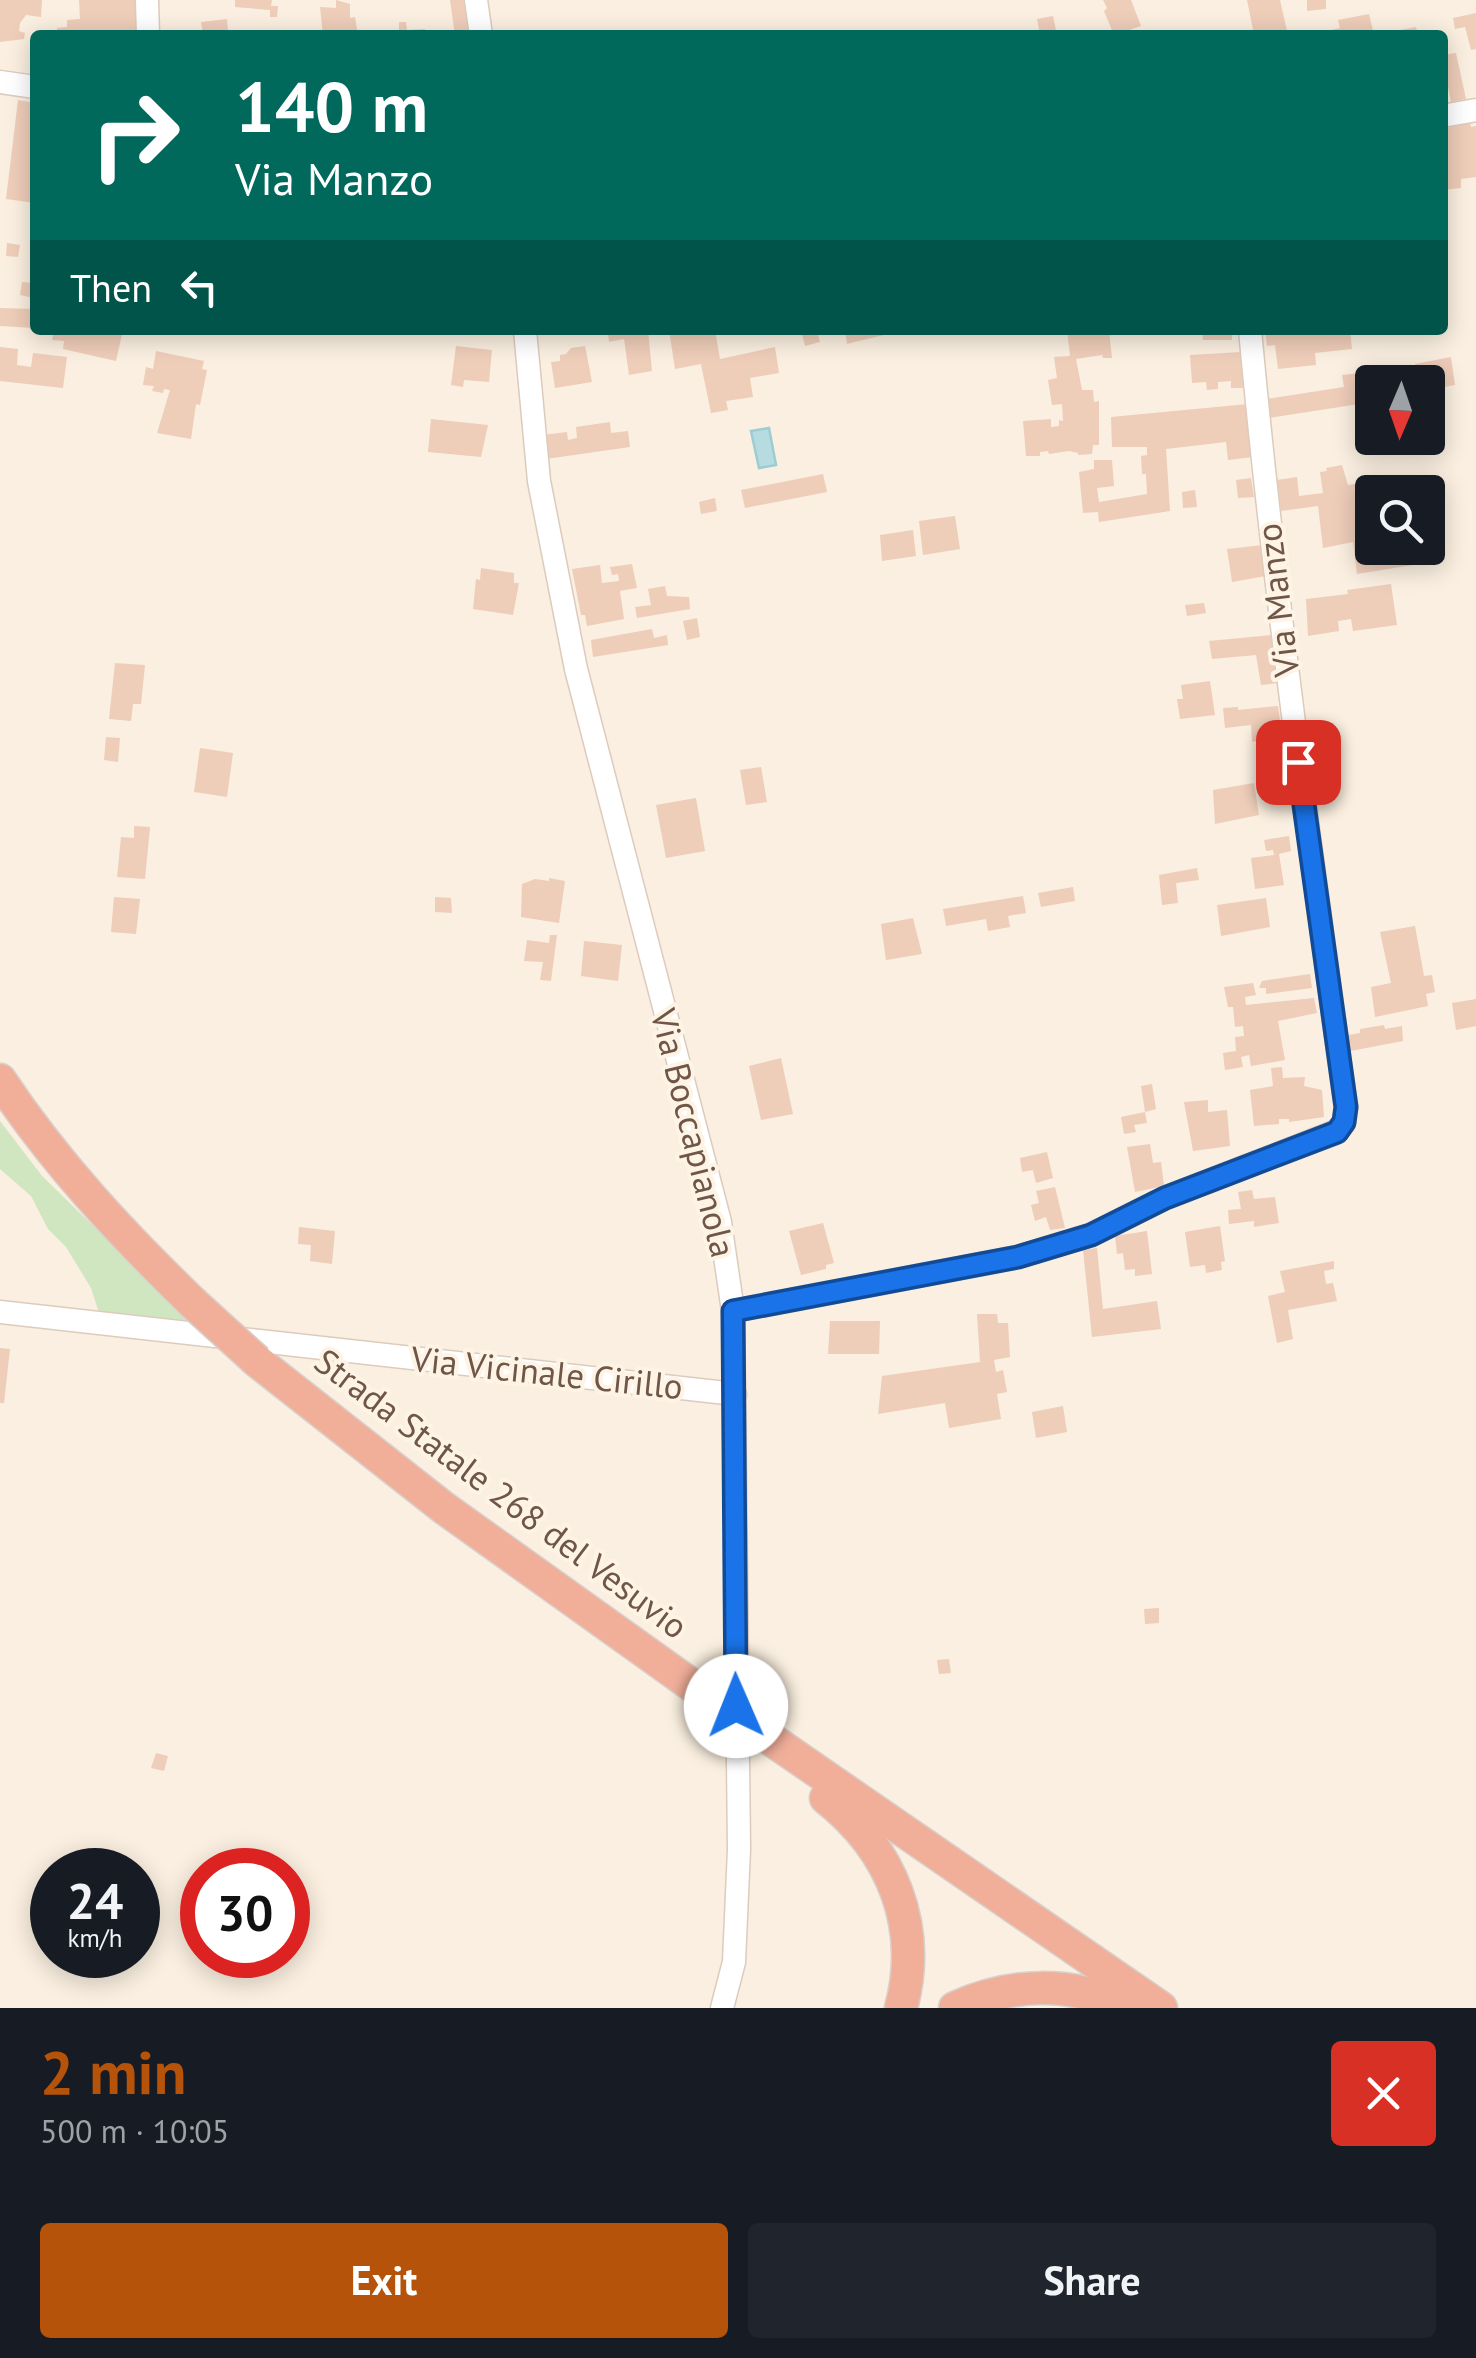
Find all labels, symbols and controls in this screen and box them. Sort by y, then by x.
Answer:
text: 140 m [235,61,428,151]
icon: right [70,70,200,200]
text: Via Manzo [235,149,433,207]
icon: left [172,260,227,315]
text: Then [70,263,152,312]
north arrow [1355,365,1445,455]
map controls [1355,365,1445,565]
button: search [1355,475,1445,565]
street label: Via Manzo [1245,521,1309,680]
pin [1256,720,1341,805]
icon: arrive [1271,735,1326,790]
street label: Via Boccapianola [641,1003,747,1262]
street label: Via Vicinale Cirillo [408,1335,685,1409]
street label: Strada Statale 268 del Vesuvio [306,1338,697,1649]
position arrow [684,1654,788,1758]
speed limit sign: 30 [180,1848,310,1978]
text: 24 [67,1868,123,1933]
text: km/h [68,1922,122,1954]
text: 2 min [40,2033,186,2111]
button: close [1331,2041,1436,2146]
text: 500 m · 10:05 [40,2110,229,2152]
button: Exit [40,2223,728,2338]
button: Share [748,2223,1436,2338]

